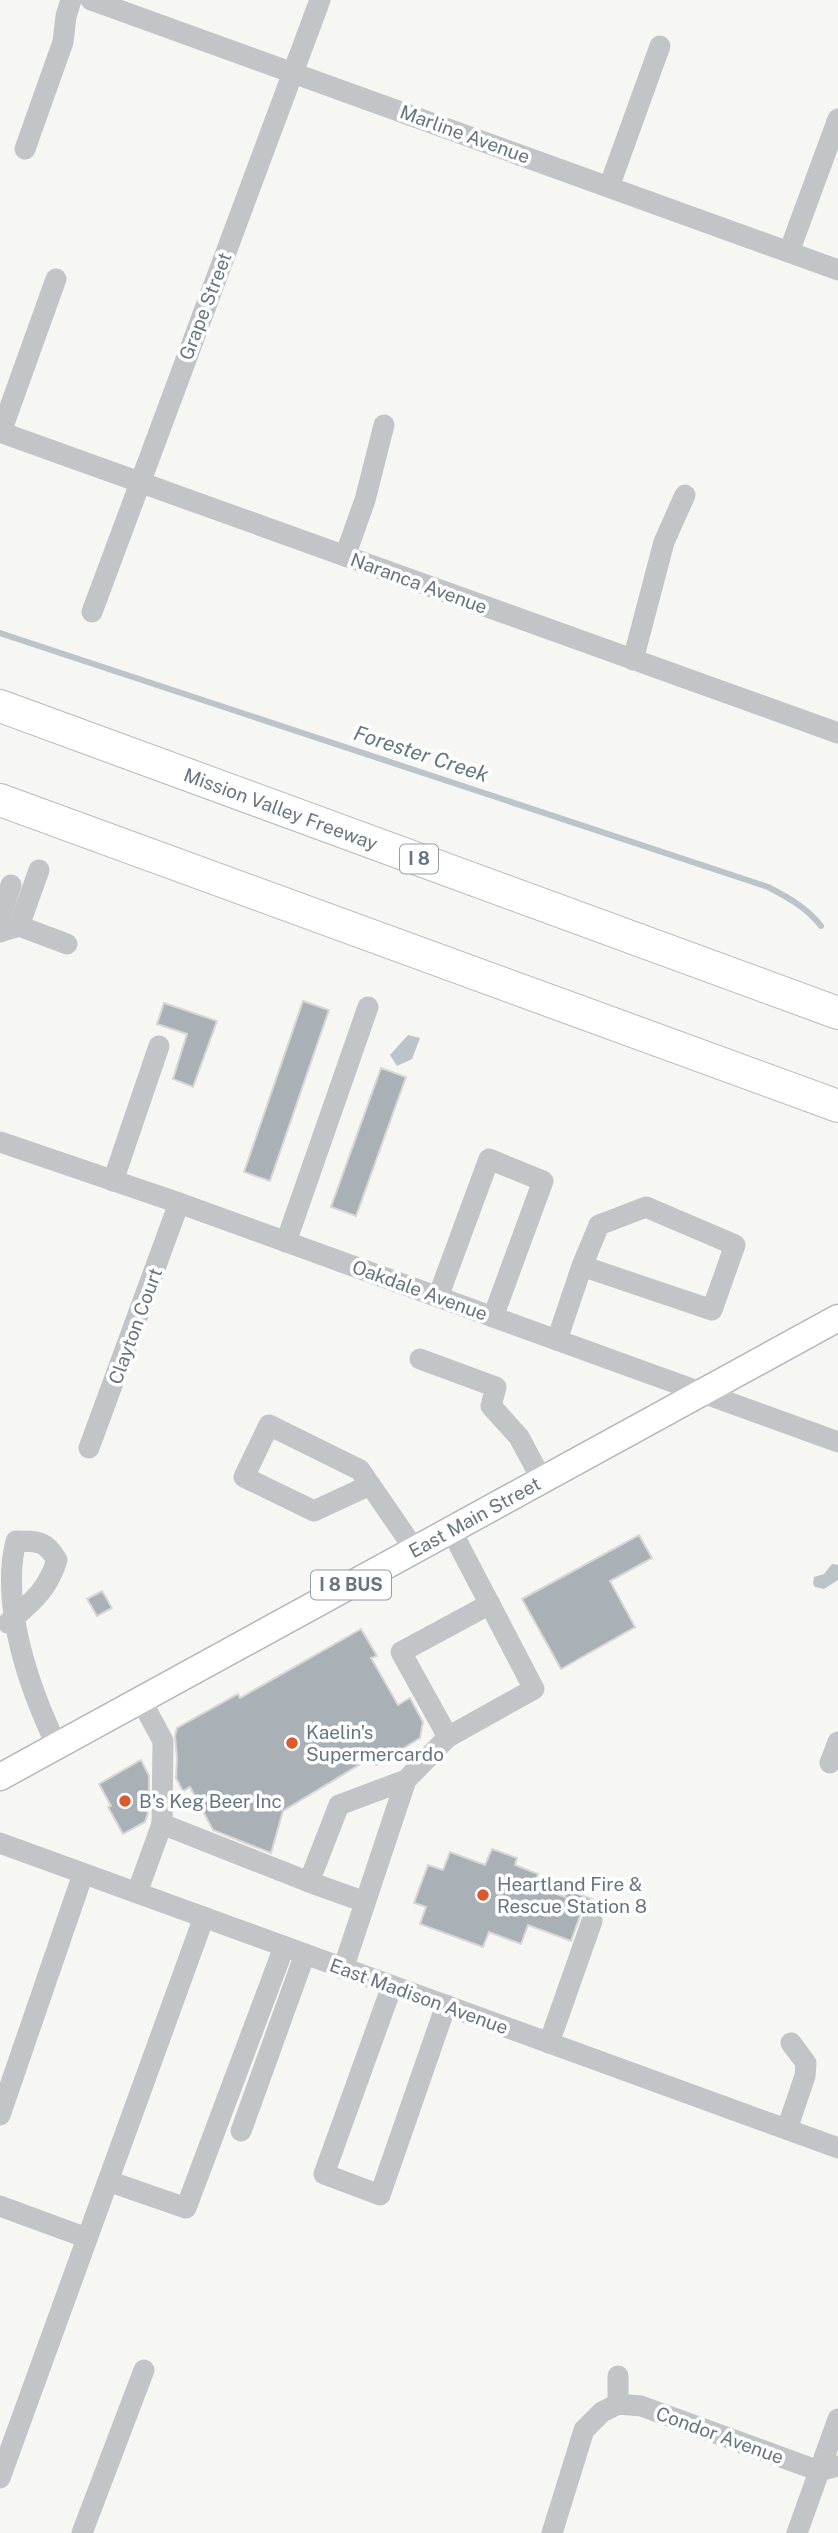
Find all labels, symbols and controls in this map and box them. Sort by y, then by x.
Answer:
street label: Marline Avenue [397,100,533,168]
street label: Grape Street [174,249,236,363]
street label: Naranca Avenue [348,548,490,618]
water label: Forester Creek [351,720,492,787]
street label: Mission Valley Freeway [181,763,381,854]
road number: I 8 [400,844,438,874]
street label: Oakdale Avenue [349,1255,491,1325]
street label: Clayton Court [104,1265,166,1387]
street label: East Main Street [405,1472,544,1562]
road number: I 8 BUS [311,1570,391,1600]
place label: Kaelin's Supermercardo [306,1721,444,1765]
marker: Kaelin's Supermercardo [284,1735,300,1751]
place label: B's Keg Beer Inc [139,1790,282,1812]
marker: B's Keg Beer Inc [117,1793,133,1809]
place label: Heartland Fire & Rescue Station 8 [497,1873,647,1917]
marker: Heartland Fire & Rescue Station 8 [475,1887,491,1903]
street label: East Madison Avenue [327,1953,511,2039]
street label: Condor Avenue [653,2402,787,2468]

